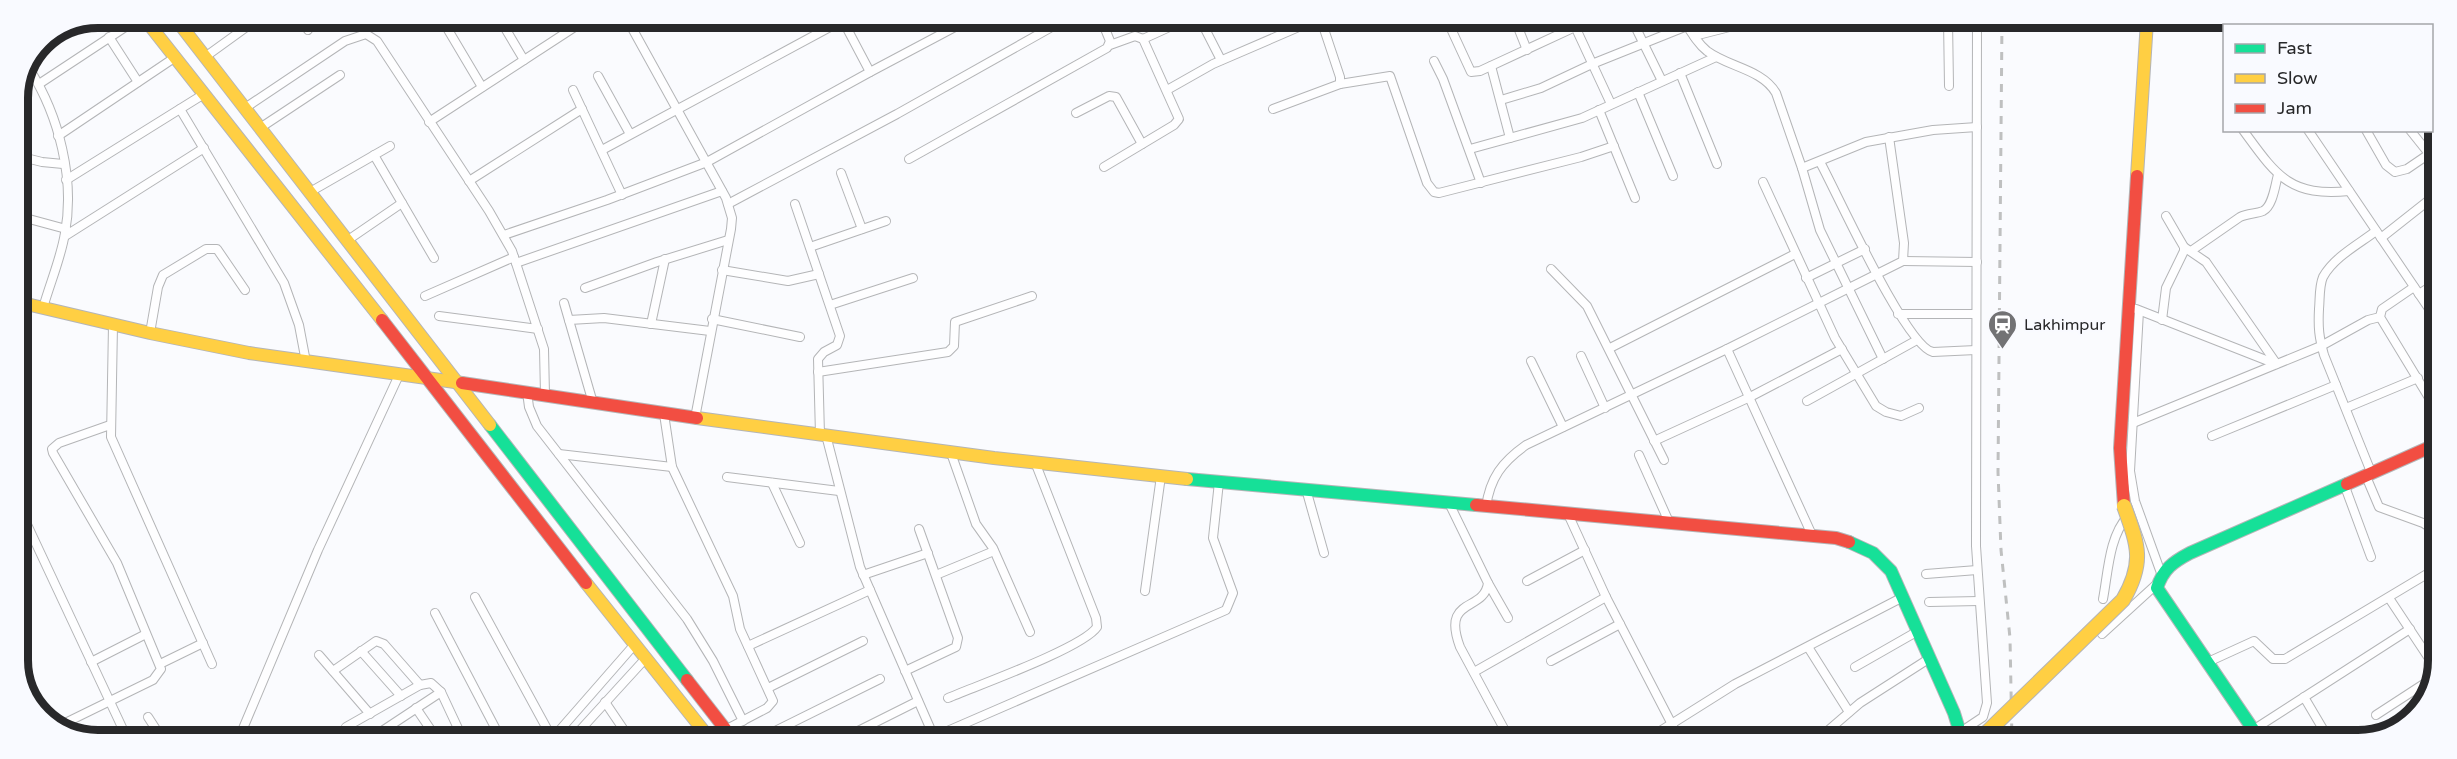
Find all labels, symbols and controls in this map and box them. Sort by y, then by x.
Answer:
legend [2223,24,2433,132]
text: Fast [2277,37,2312,59]
text: Slow [2277,67,2318,89]
text: Jam [2277,97,2312,119]
station icon: Lakhimpur [1987,308,2019,350]
place label: Lakhimpur [2024,315,2106,335]

